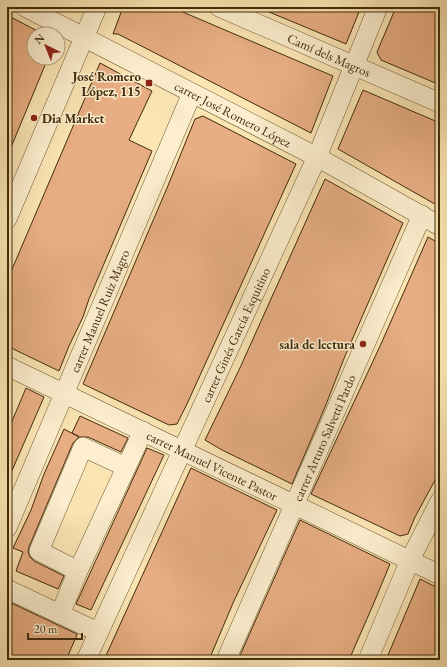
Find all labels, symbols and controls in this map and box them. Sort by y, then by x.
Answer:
north arrow [26,26,66,66]
text: N [31,30,47,47]
street label: Camí dels Magros [285,30,373,81]
place label: José Romero López, 115 [71,68,141,100]
street label: carrer José Romero López [172,77,294,151]
marker: José Romero López, 115 [144,78,154,88]
place label: Dia Market [42,110,105,127]
marker: Dia Market [29,113,39,123]
street label: carrer Manuel Ruiz Magro [66,247,133,375]
street label: carrer Ginés García Esquitino [198,265,274,405]
place label: sala de lectura [279,336,355,353]
marker: sala de lectura [358,339,368,349]
street label: carrer Arturo Salvetti Pardo [289,372,360,504]
street label: carrer Manuel Vicente Pastor [144,427,281,505]
scale bar [28,615,82,641]
text: 20 m [34,621,58,637]

